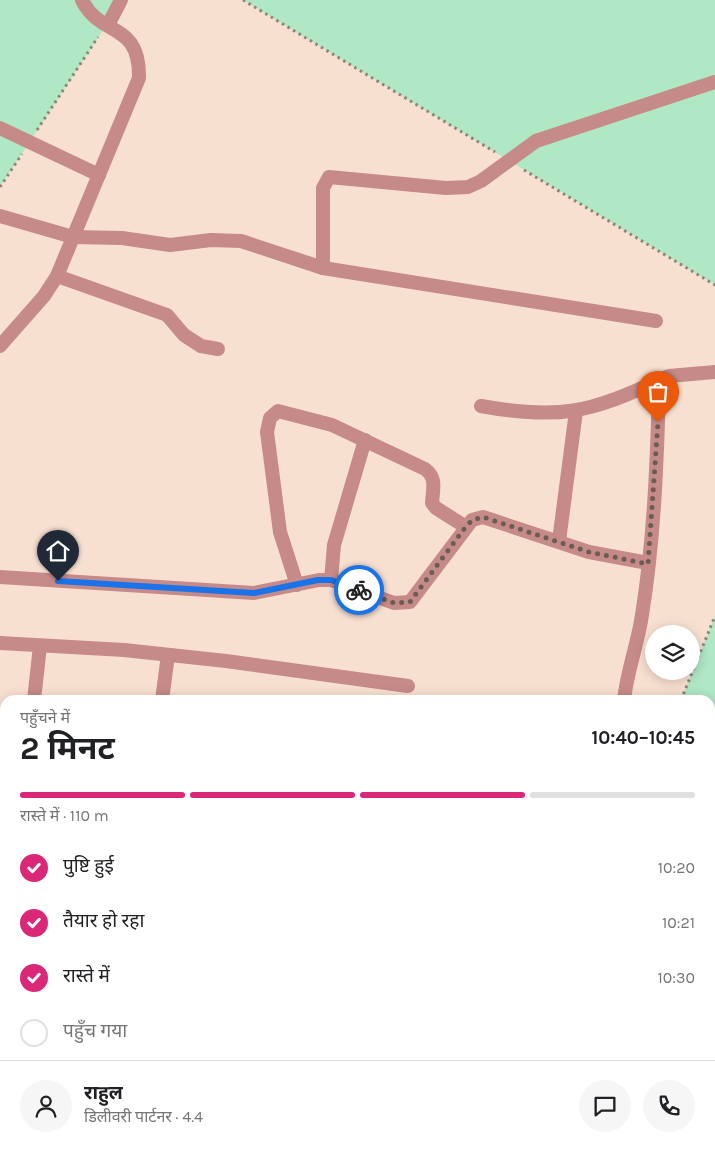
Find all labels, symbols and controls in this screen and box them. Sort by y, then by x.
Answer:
pin [637,371,679,422]
icon: bag [644,378,672,406]
pin [37,530,79,581]
icon: home [44,537,72,565]
courier [334,565,384,615]
icon: bike [345,576,373,604]
map controls [645,625,700,680]
button: layers [645,625,700,680]
text: पहुँचने में [20,708,70,727]
text: 10:40–10:45 [592,727,695,749]
text: 2 मिनट [20,730,115,767]
text: रास्ते में · 110 m [20,806,109,825]
icon: check [20,854,48,882]
text: पुष्टि हुई [63,855,114,877]
text: 10:20 [658,858,695,877]
icon: check [20,909,48,937]
text: तैयार हो रहा [63,910,144,932]
text: 10:21 [662,913,695,932]
icon: check [20,964,48,992]
text: रास्ते में [63,965,110,987]
text: 10:30 [658,968,695,987]
text: पहुँच गया [63,1020,127,1042]
button: person [20,1080,72,1132]
button: chat [579,1080,631,1132]
button: phone [643,1080,695,1132]
text: राहुल [84,1082,123,1104]
text: डिलीवरी पार्टनर · 4.4 [84,1107,203,1126]

